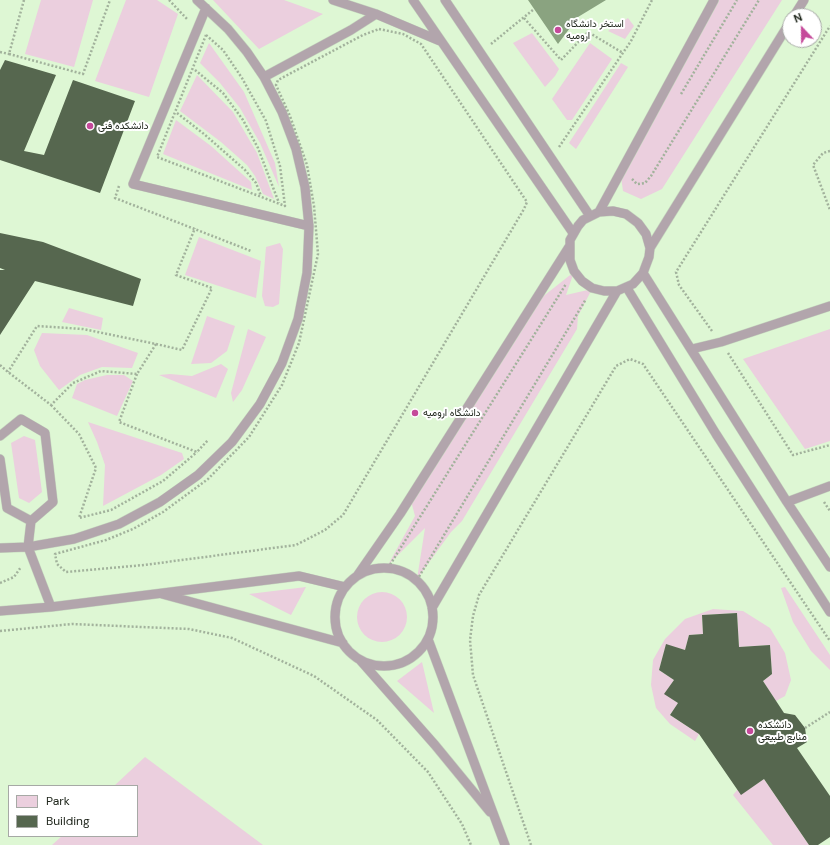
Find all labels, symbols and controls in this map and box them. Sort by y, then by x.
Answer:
north arrow [782,8,822,48]
text: N [792,10,804,26]
place label: استخر دانشگاه ارومیه [566,18,624,42]
marker: استخر دانشگاه ارومیه [553,25,563,35]
place label: دانشکده فنی [98,120,149,132]
marker: دانشکده فنی [85,121,95,131]
place label: دانشگاه ارومیه [423,407,481,419]
marker: دانشگاه ارومیه [410,408,420,418]
place label: دانشکده منابع طبیعی [758,719,807,742]
marker: دانشکده منابع طبیعی [745,726,755,736]
legend [8,785,138,837]
text: Park [46,793,70,809]
text: Building [46,813,90,829]

